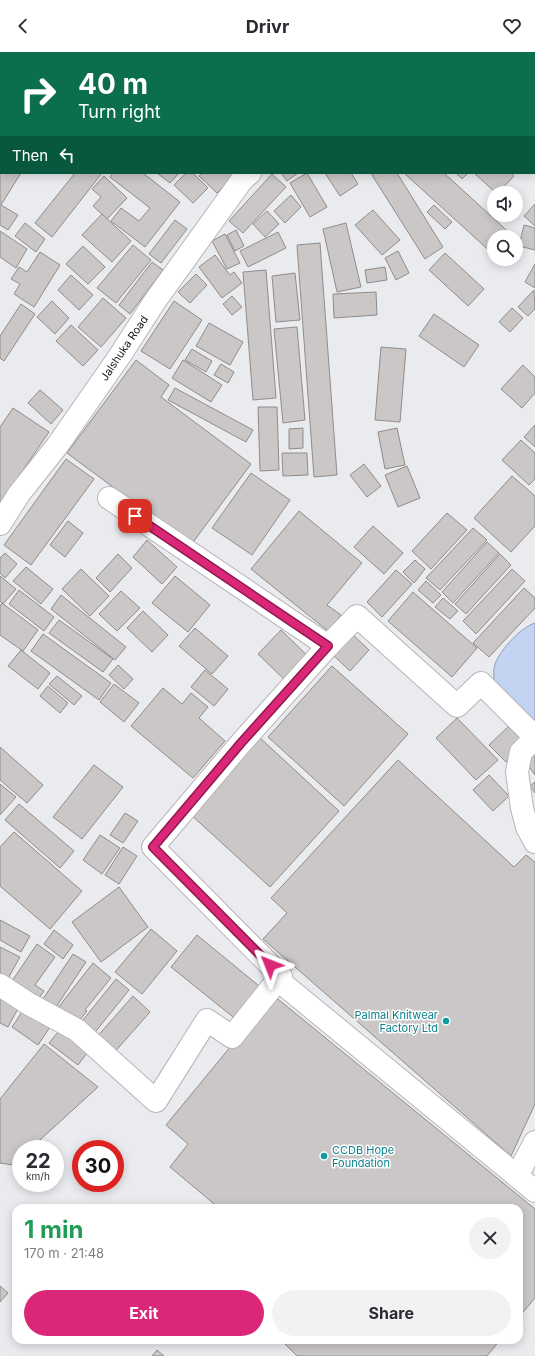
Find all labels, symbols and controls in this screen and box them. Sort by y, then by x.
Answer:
icon: back [12,15,34,37]
icon: heart [501,15,523,37]
text: Drivr [246,16,289,37]
text: 40 m [78,67,148,101]
icon: right [12,68,64,120]
text: Turn right [78,101,161,122]
icon: left [56,144,78,166]
text: Then [12,146,48,165]
map controls [487,186,523,266]
button: sound [487,186,523,222]
button: search [487,230,523,266]
street label: Jalshuka Road [97,313,151,383]
pin [118,499,152,533]
icon: arrive [124,505,146,527]
position arrow [249,944,291,986]
place label: Palmal Knitwear Factory Ltd [355,1008,438,1035]
marker: Palmal Knitwear Factory Ltd [441,1016,451,1026]
speed limit sign: 30 [72,1140,124,1192]
place label: CCDB Hope Foundation [332,1143,394,1170]
text: 22 [25,1149,51,1173]
marker: CCDB Hope Foundation [319,1151,329,1161]
text: km/h [26,1170,50,1182]
text: 1 min [24,1215,83,1244]
button: close [469,1217,511,1259]
text: 170 m · 21:48 [24,1245,104,1261]
button: Exit [24,1290,264,1336]
button: Share [272,1290,511,1336]

